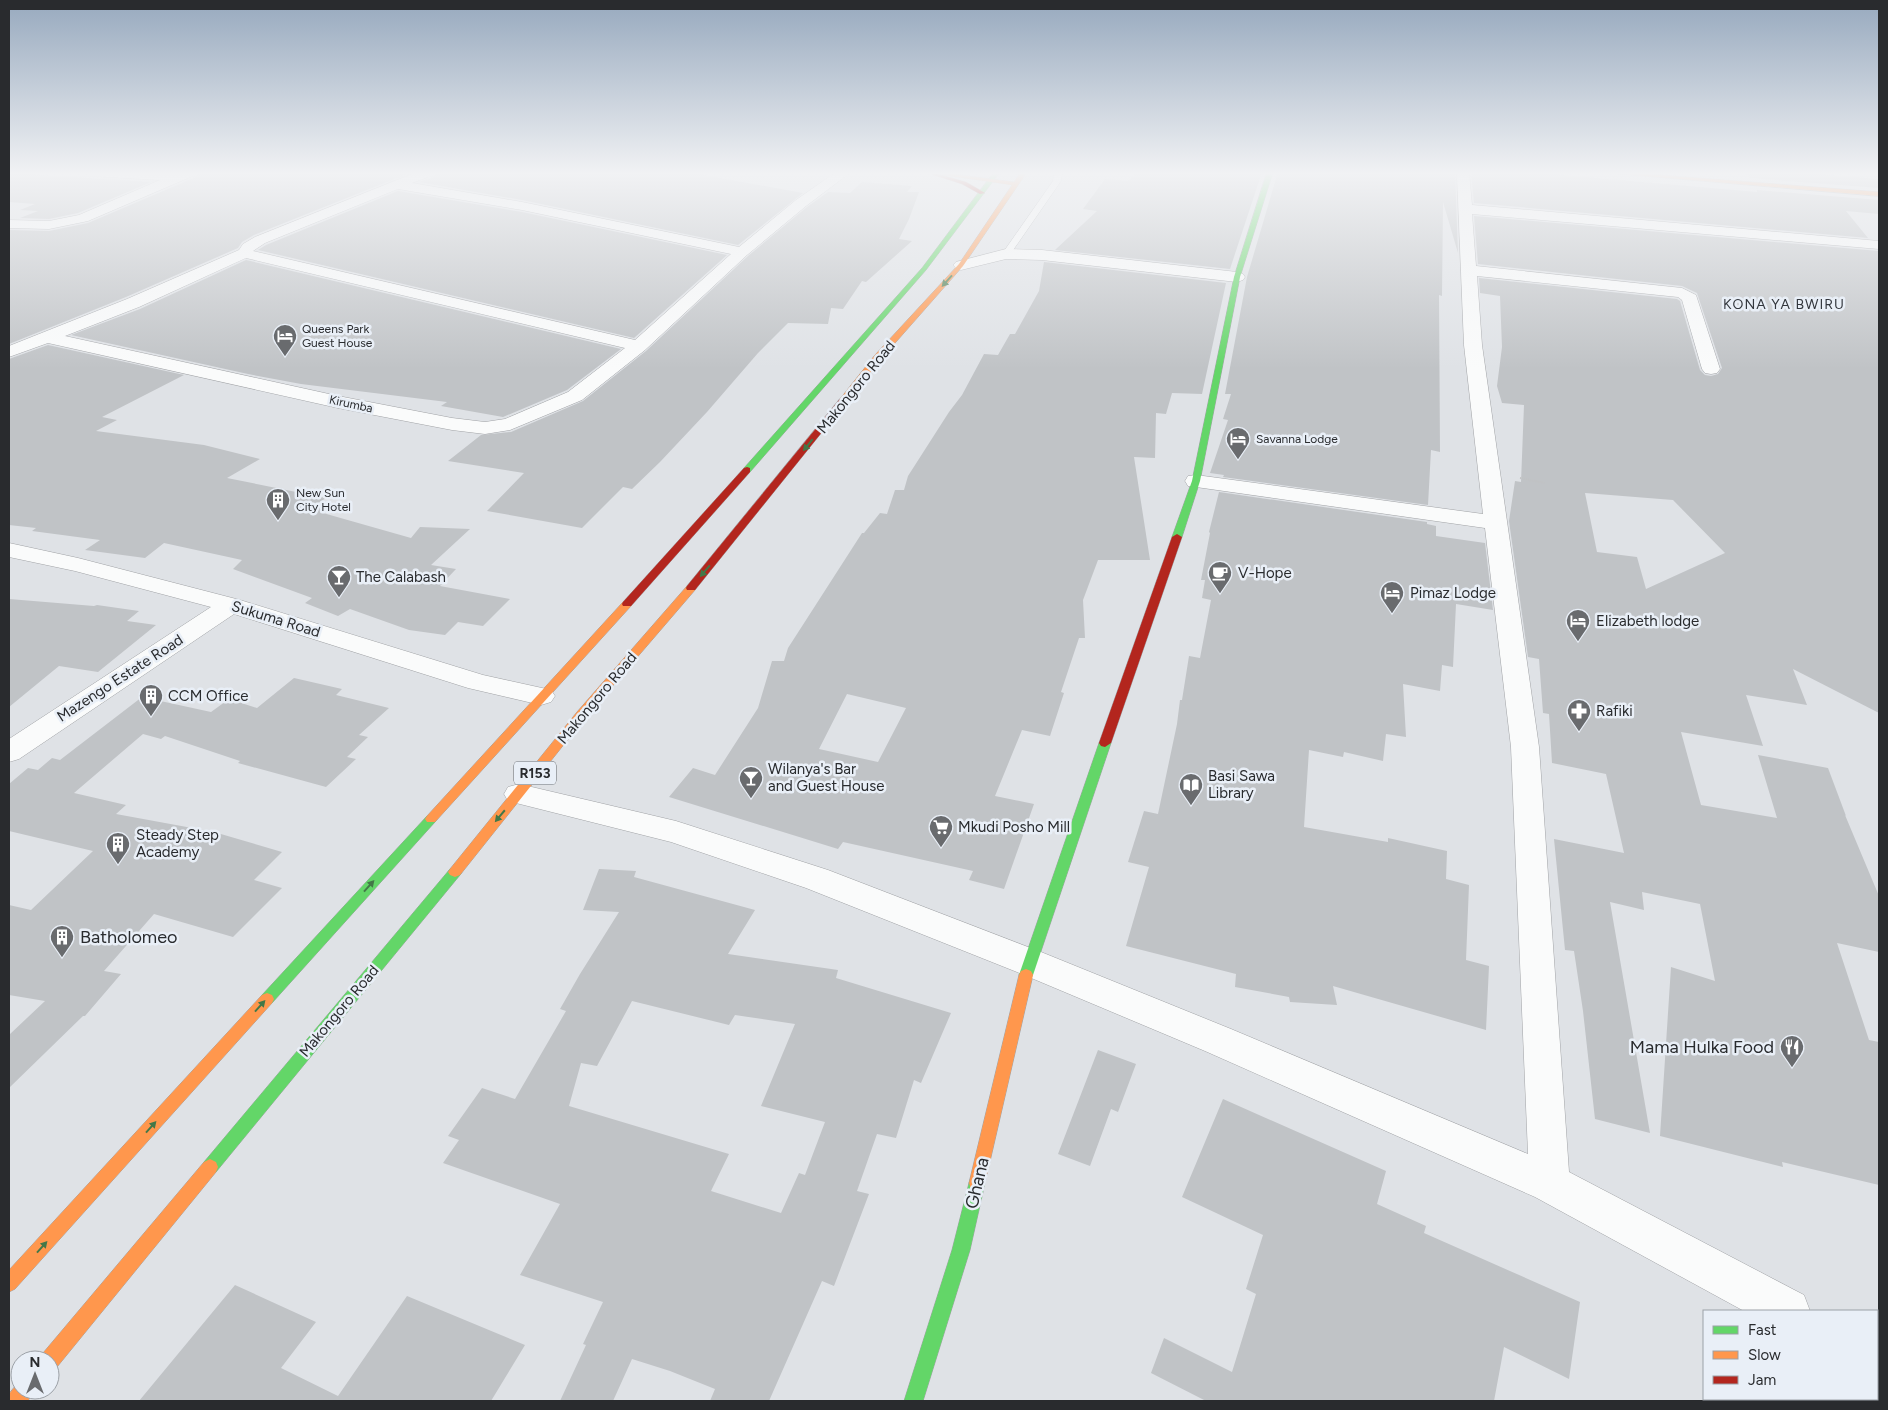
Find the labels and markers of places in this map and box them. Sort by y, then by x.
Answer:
place label: Queens Park Guest House [302,322,373,350]
hotel icon: Queens Park Guest House [272,323,298,357]
hotel icon: Savanna Lodge [1225,426,1251,460]
place label: Savanna Lodge [1256,432,1338,446]
place label: New Sun City Hotel [296,486,351,514]
building icon: New Sun City Hotel [265,487,291,521]
cafe icon: V-Hope [1207,560,1233,594]
bar icon: The Calabash [326,564,352,598]
place label: V-Hope [1238,564,1292,582]
place label: The Calabash [356,568,446,586]
hotel icon: Pimaz Lodge [1379,580,1405,614]
place label: Pimaz Lodge [1410,584,1496,602]
hotel icon: Elizabeth lodge [1565,608,1591,642]
place label: Elizabeth lodge [1596,612,1699,630]
building icon: CCM Office [138,683,164,717]
place label: CCM Office [168,687,249,705]
pharmacy icon: Rafiki [1566,698,1592,732]
place label: Rafiki [1596,702,1633,720]
place label: Wilanya's Bar and Guest House [768,760,884,795]
bar icon: Wilanya's Bar and Guest House [738,765,764,799]
place label: Basi Sawa Library [1208,767,1275,802]
library icon: Basi Sawa Library [1178,772,1204,806]
supermarket icon: Mkudi Posho Mill [928,814,954,848]
place label: Mkudi Posho Mill [958,818,1070,836]
place label: Steady Step Academy [136,826,219,861]
building icon: Steady Step Academy [105,831,131,865]
building icon: Batholomeo [49,924,75,958]
place label: Batholomeo [80,926,177,948]
restaurant icon: Mama Hulka Food [1779,1034,1805,1068]
place label: Mama Hulka Food [1630,1036,1774,1058]

